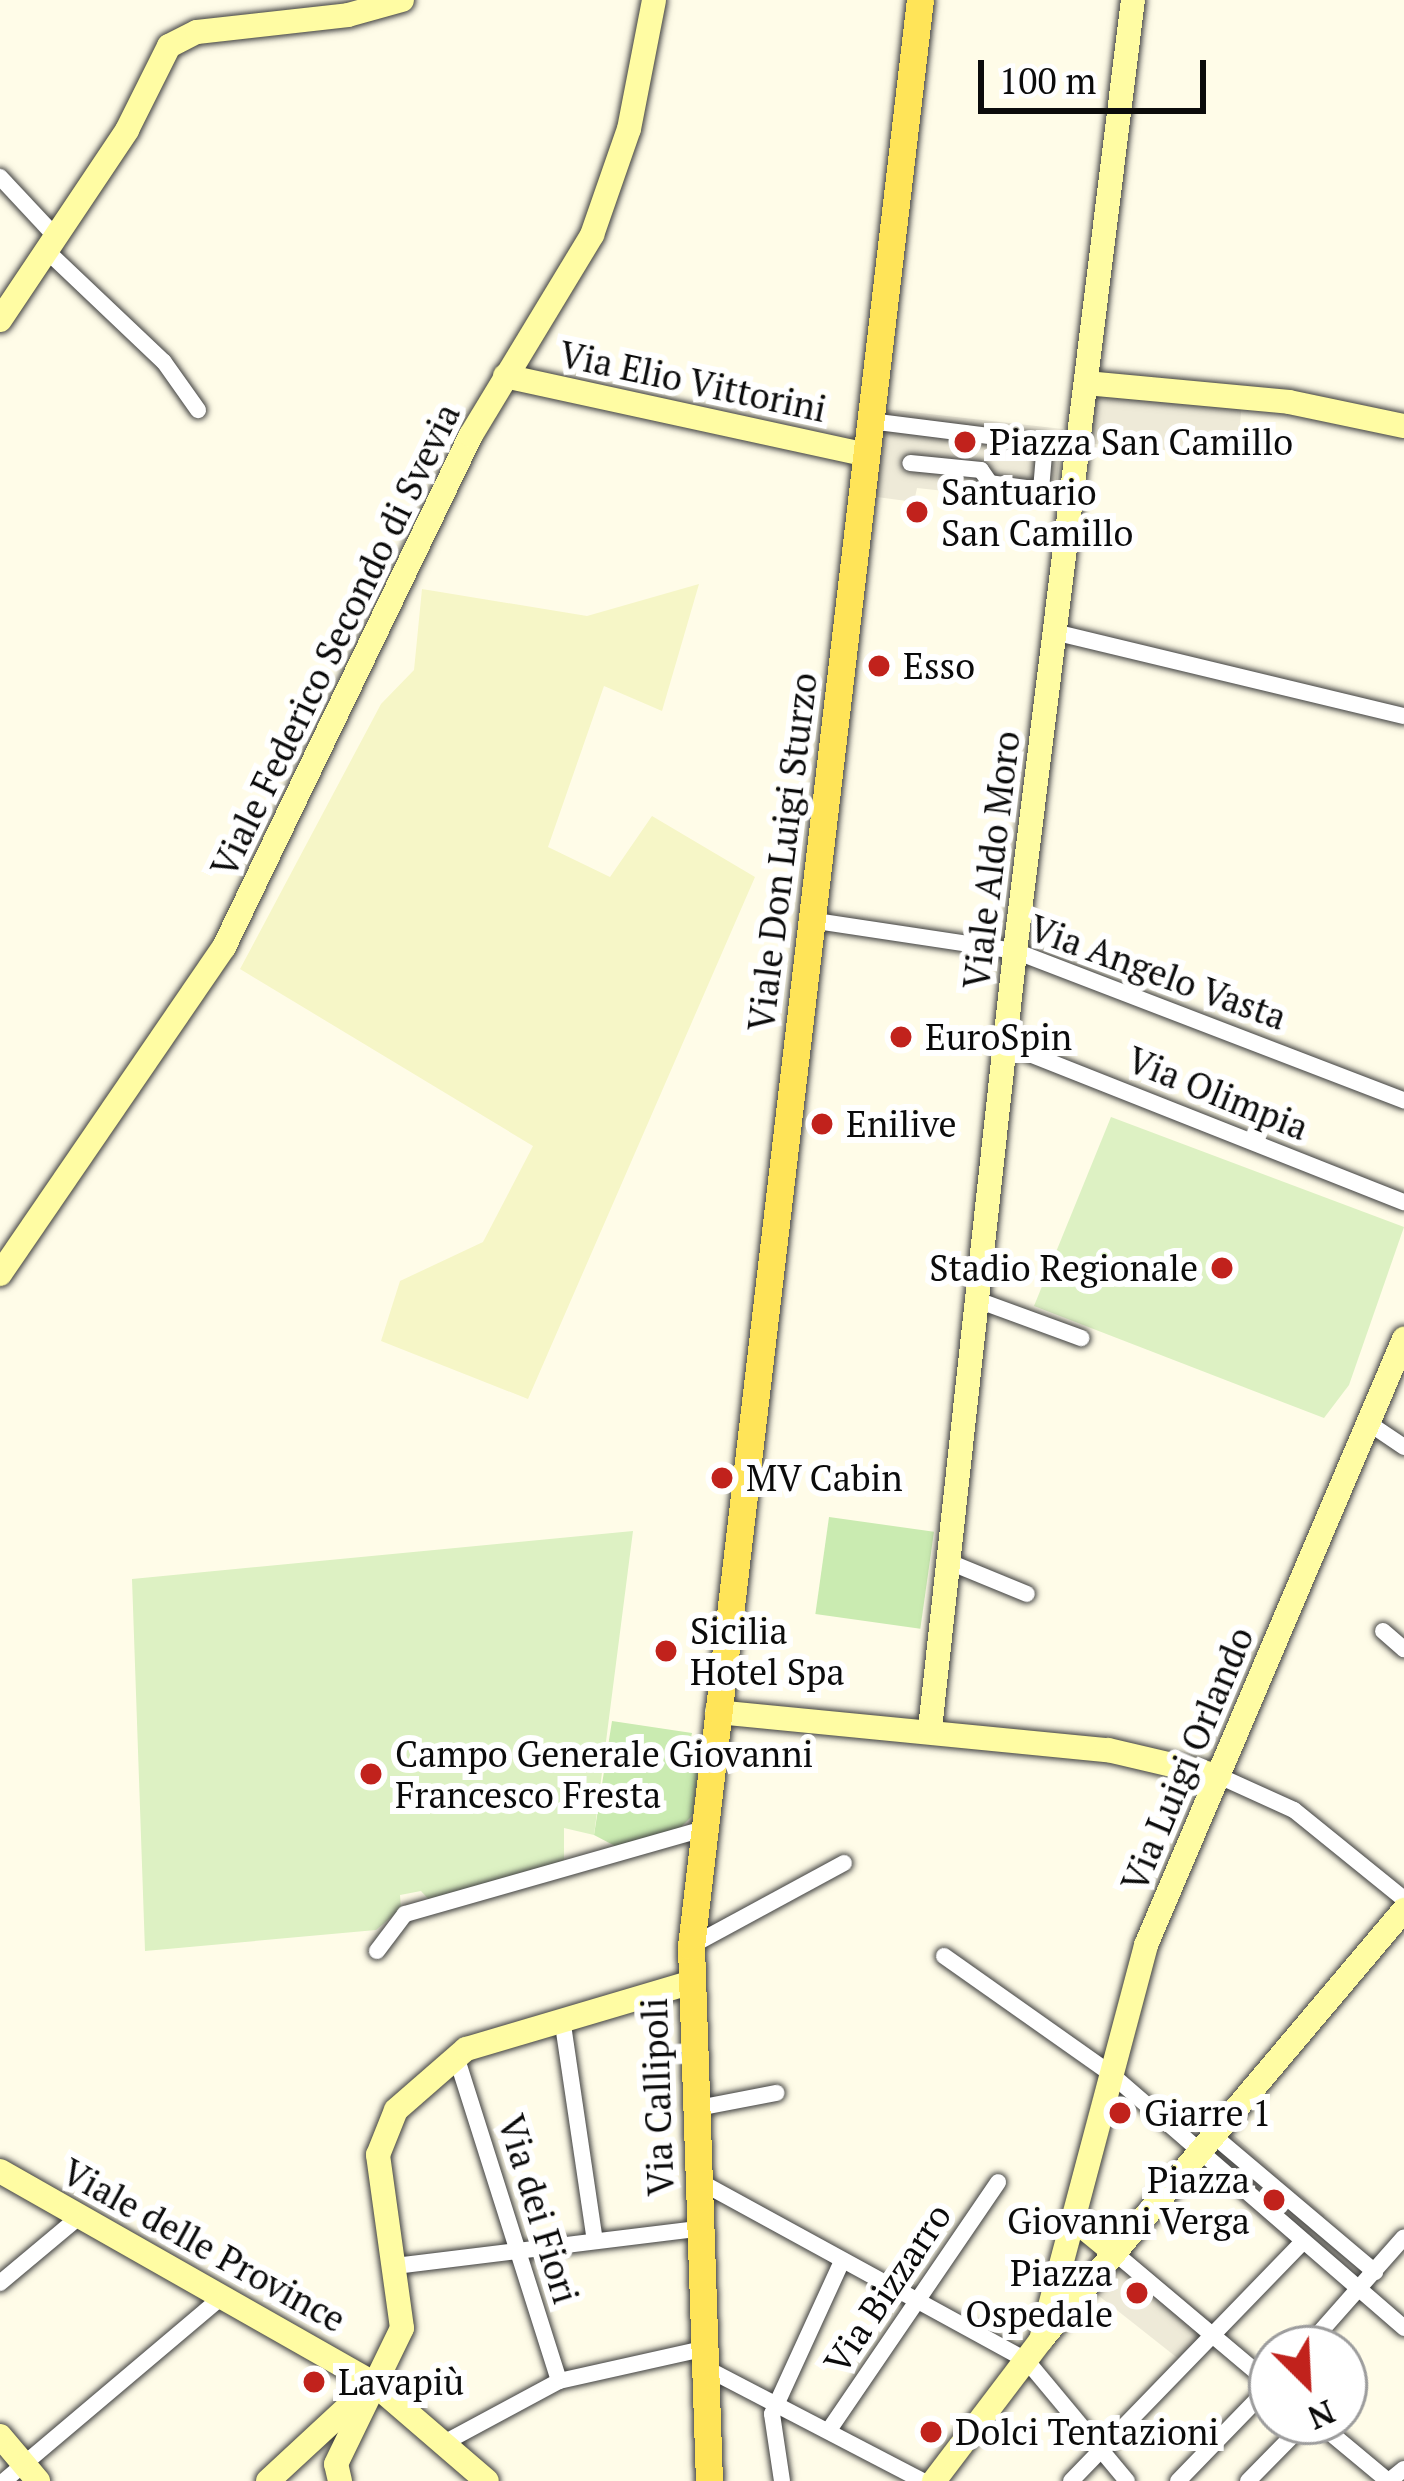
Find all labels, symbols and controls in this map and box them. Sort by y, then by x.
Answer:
scale bar [984,36,1212,110]
text: 100 m [999,57,1096,104]
street label: Via Elio Vittorini [555,332,831,430]
street label: Viale Federico Secondo di Svevia [201,396,469,884]
place label: Piazza San Camillo [989,420,1293,464]
marker: Piazza San Camillo [952,429,978,455]
place label: Santuario San Camillo [941,469,1133,554]
marker: Santuario San Camillo [904,499,930,525]
place label: Esso [903,644,975,688]
marker: Esso [866,653,892,679]
street label: Viale Don Luigi Sturzo [739,670,825,1034]
street label: Viale Aldo Moro [954,728,1028,992]
street label: Via Angelo Vasta [1023,905,1293,1039]
place label: EuroSpin [925,1015,1072,1059]
marker: EuroSpin [888,1024,914,1050]
street label: Via Olimpia [1121,1037,1315,1149]
place label: Enilive [846,1102,957,1146]
marker: Enilive [809,1111,835,1137]
place label: Stadio Regionale [929,1246,1198,1290]
marker: Stadio Regionale [1209,1255,1235,1281]
place label: MV Cabin [746,1456,904,1500]
marker: MV Cabin [709,1465,735,1491]
place label: Sicilia Hotel Spa [690,1608,845,1693]
street label: Via Luigi Orlando [1112,1620,1262,1898]
marker: Sicilia Hotel Spa [653,1638,679,1664]
place label: Campo Generale Giovanni Francesco Fresta [395,1731,813,1816]
marker: Campo Generale Giovanni Francesco Fresta [358,1761,384,1787]
street label: Via Callipoli [632,1997,682,2197]
place label: Giarre 1 [1144,2091,1271,2135]
marker: Giarre 1 [1107,2100,1133,2126]
street label: Via dei Fiori [490,2109,588,2309]
street label: Viale delle Province [55,2149,353,2341]
place label: Piazza Giovanni Verga [1006,2157,1250,2242]
marker: Piazza Giovanni Verga [1261,2187,1287,2213]
street label: Via Bizzarro [814,2195,960,2381]
place label: Piazza Ospedale [965,2250,1113,2335]
marker: Piazza Ospedale [1124,2280,1150,2306]
north arrow [1248,2325,1368,2445]
place label: Lavapiù [338,2360,464,2404]
marker: Lavapiù [301,2369,327,2395]
text: N [1301,2391,1342,2440]
place label: Dolci Tentazioni [955,2410,1219,2454]
marker: Dolci Tentazioni [918,2419,944,2445]

